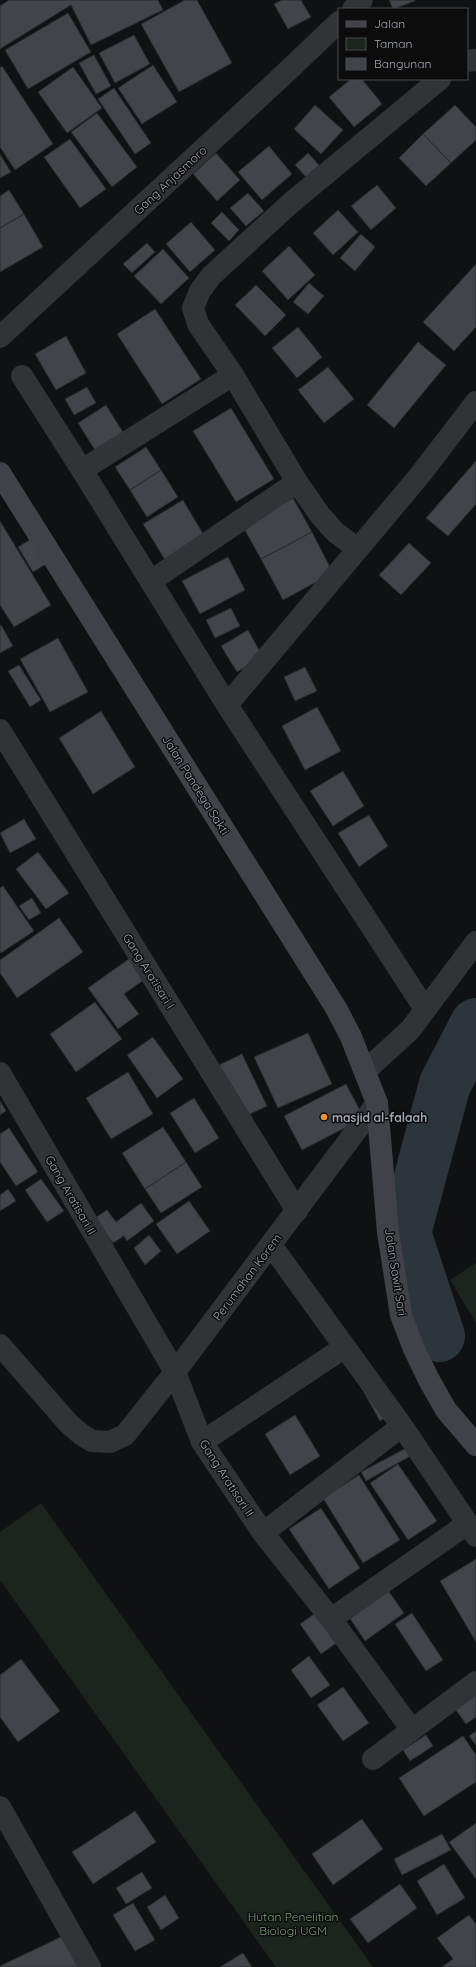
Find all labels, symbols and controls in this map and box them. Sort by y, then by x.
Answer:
legend [338,8,468,80]
text: Jalan [374,16,405,31]
text: Taman [374,36,412,51]
text: Bangunan [374,56,431,71]
street label: Gang Anjasmoro [130,142,210,218]
street label: Jalan Pandega Sakti [159,732,233,838]
street label: Gang Aratisari I [120,931,178,1011]
place label: masjid al-falaah [332,1110,427,1125]
marker: masjid al-falaah [319,1112,329,1122]
street label: Gang Aratisari II [42,1153,100,1237]
street label: Jalan Sawit Sari [382,1227,410,1317]
street label: Perumahan Korem [209,1231,285,1323]
street label: Gang Aratisari II [196,1437,258,1519]
park label: Hutan Penelitian Biologi UGM [248,1909,338,1938]

